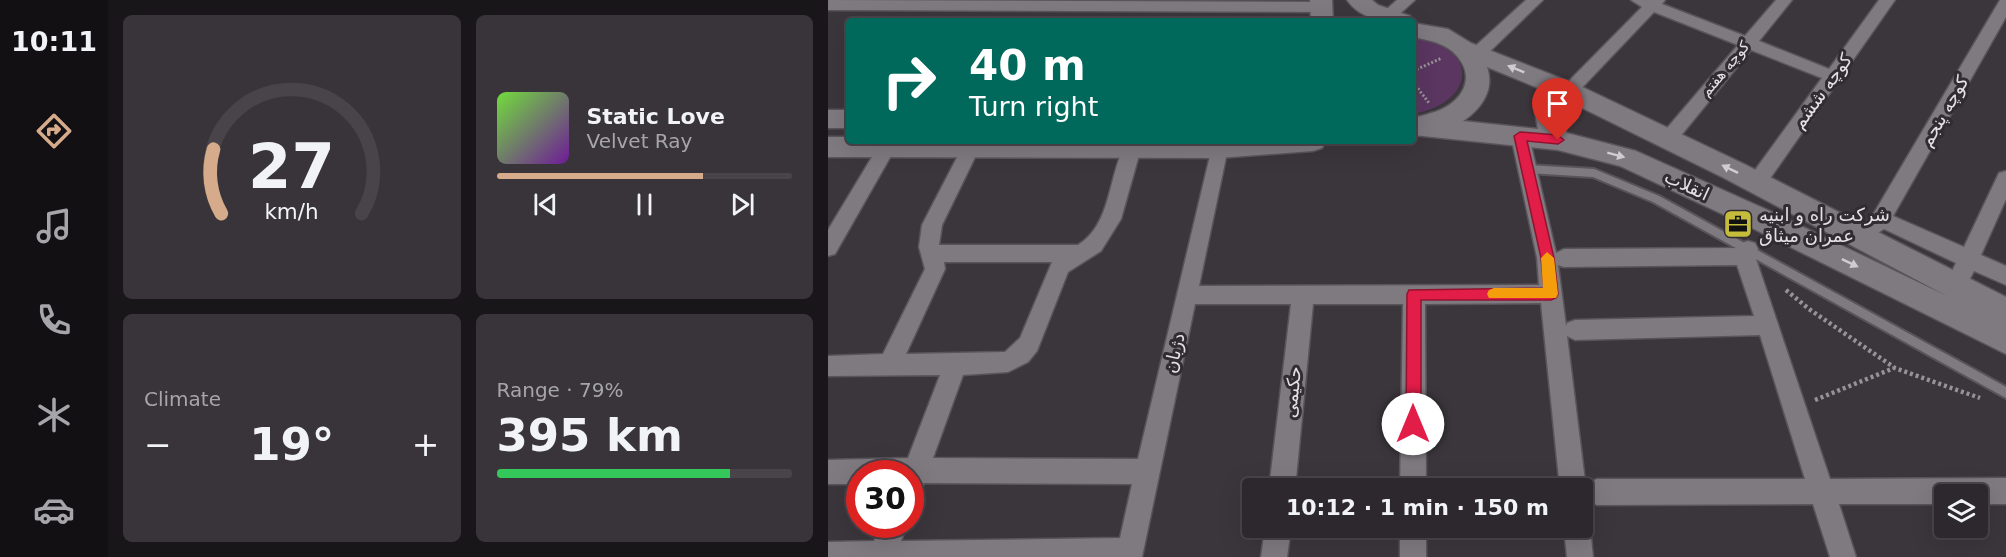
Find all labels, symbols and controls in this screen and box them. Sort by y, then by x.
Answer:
text: 10:11 [11,26,97,57]
street label: کوچه هفتم [1697,37,1754,100]
text: 40 m [969,41,1086,90]
icon: right [870,42,948,120]
street label: کوچه ششم [1788,49,1857,133]
one-way arrow [1506,64,1524,74]
street label: کوچه پنجم [1915,71,1974,151]
pin [1532,78,1583,140]
icon: arrive [1541,87,1574,120]
text: Turn right [969,91,1098,122]
text: Static Love [587,104,725,129]
icon: directions [33,110,75,152]
text: Velvet Ray [587,129,692,153]
text: 27 [248,130,335,203]
one-way arrow [1607,151,1625,160]
one-way arrow [1722,164,1739,174]
street label: انقلاب [1661,166,1713,204]
icon: previous [529,188,562,221]
icon: pause [628,188,661,221]
icon: next [726,188,759,221]
text: km/h [265,199,319,224]
place label: شرکت راه و ابنیه عمران میثاق [1759,204,1890,247]
icon: music [33,205,75,247]
office icon: شرکت راه و ابنیه عمران میثاق [1722,208,1754,240]
one-way arrow [1842,258,1859,267]
icon: phone [33,299,75,341]
street label: دژبان [1159,331,1189,375]
street label: حکیمی [1279,365,1305,419]
text: Range · 79% [497,378,623,402]
text: Climate [144,387,221,411]
position arrow [1381,392,1445,456]
icon: climate [33,394,75,436]
text: 395 km [497,409,683,462]
text: 19° [249,418,334,471]
text: − [144,425,172,464]
text: + [412,425,440,464]
speed limit sign: 30 [846,460,924,538]
map controls [1934,484,1988,538]
button: layers [1934,484,1988,538]
icon: car [33,489,75,531]
text: 10:12 · 1 min · 150 m [1286,495,1549,520]

